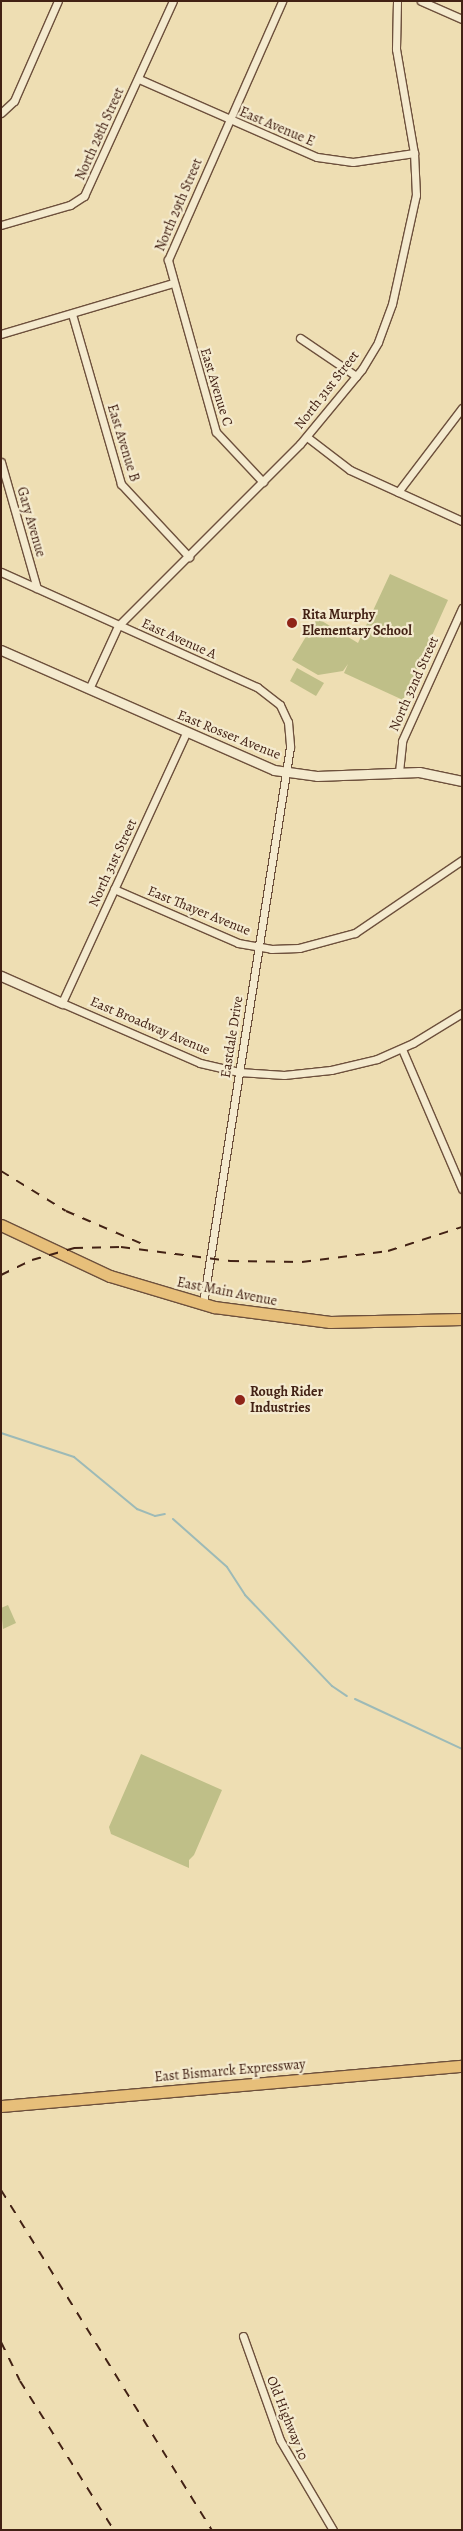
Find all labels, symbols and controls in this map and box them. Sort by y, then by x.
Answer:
street label: North 28th Street [72,85,128,183]
street label: East Avenue E [237,104,317,150]
street label: North 29th Street [152,156,206,254]
street label: East Avenue C [196,346,236,428]
street label: North 31st Street [291,347,363,433]
street label: East Avenue B [103,402,143,484]
street label: Gary Avenue [13,485,49,559]
place label: Rita Murphy Elementary School [302,607,412,640]
street label: East Avenue A [139,615,219,663]
marker: Rita Murphy Elementary School [286,617,298,629]
street label: North 32nd Street [386,634,442,734]
street label: East Rosser Avenue [175,707,283,763]
street label: North 31st Street [85,816,141,910]
street label: East Thayer Avenue [145,883,253,939]
street label: East Broadway Avenue [88,993,212,1059]
street label: Eastdale Drive [217,995,247,1079]
street label: East Main Avenue [175,1274,279,1310]
place label: Rough Rider Industries [250,1384,323,1416]
marker: Rough Rider Industries [234,1394,246,1406]
street label: East Bismarck Expressway [154,2056,306,2086]
street label: Old Highway 10 [263,2374,311,2462]

